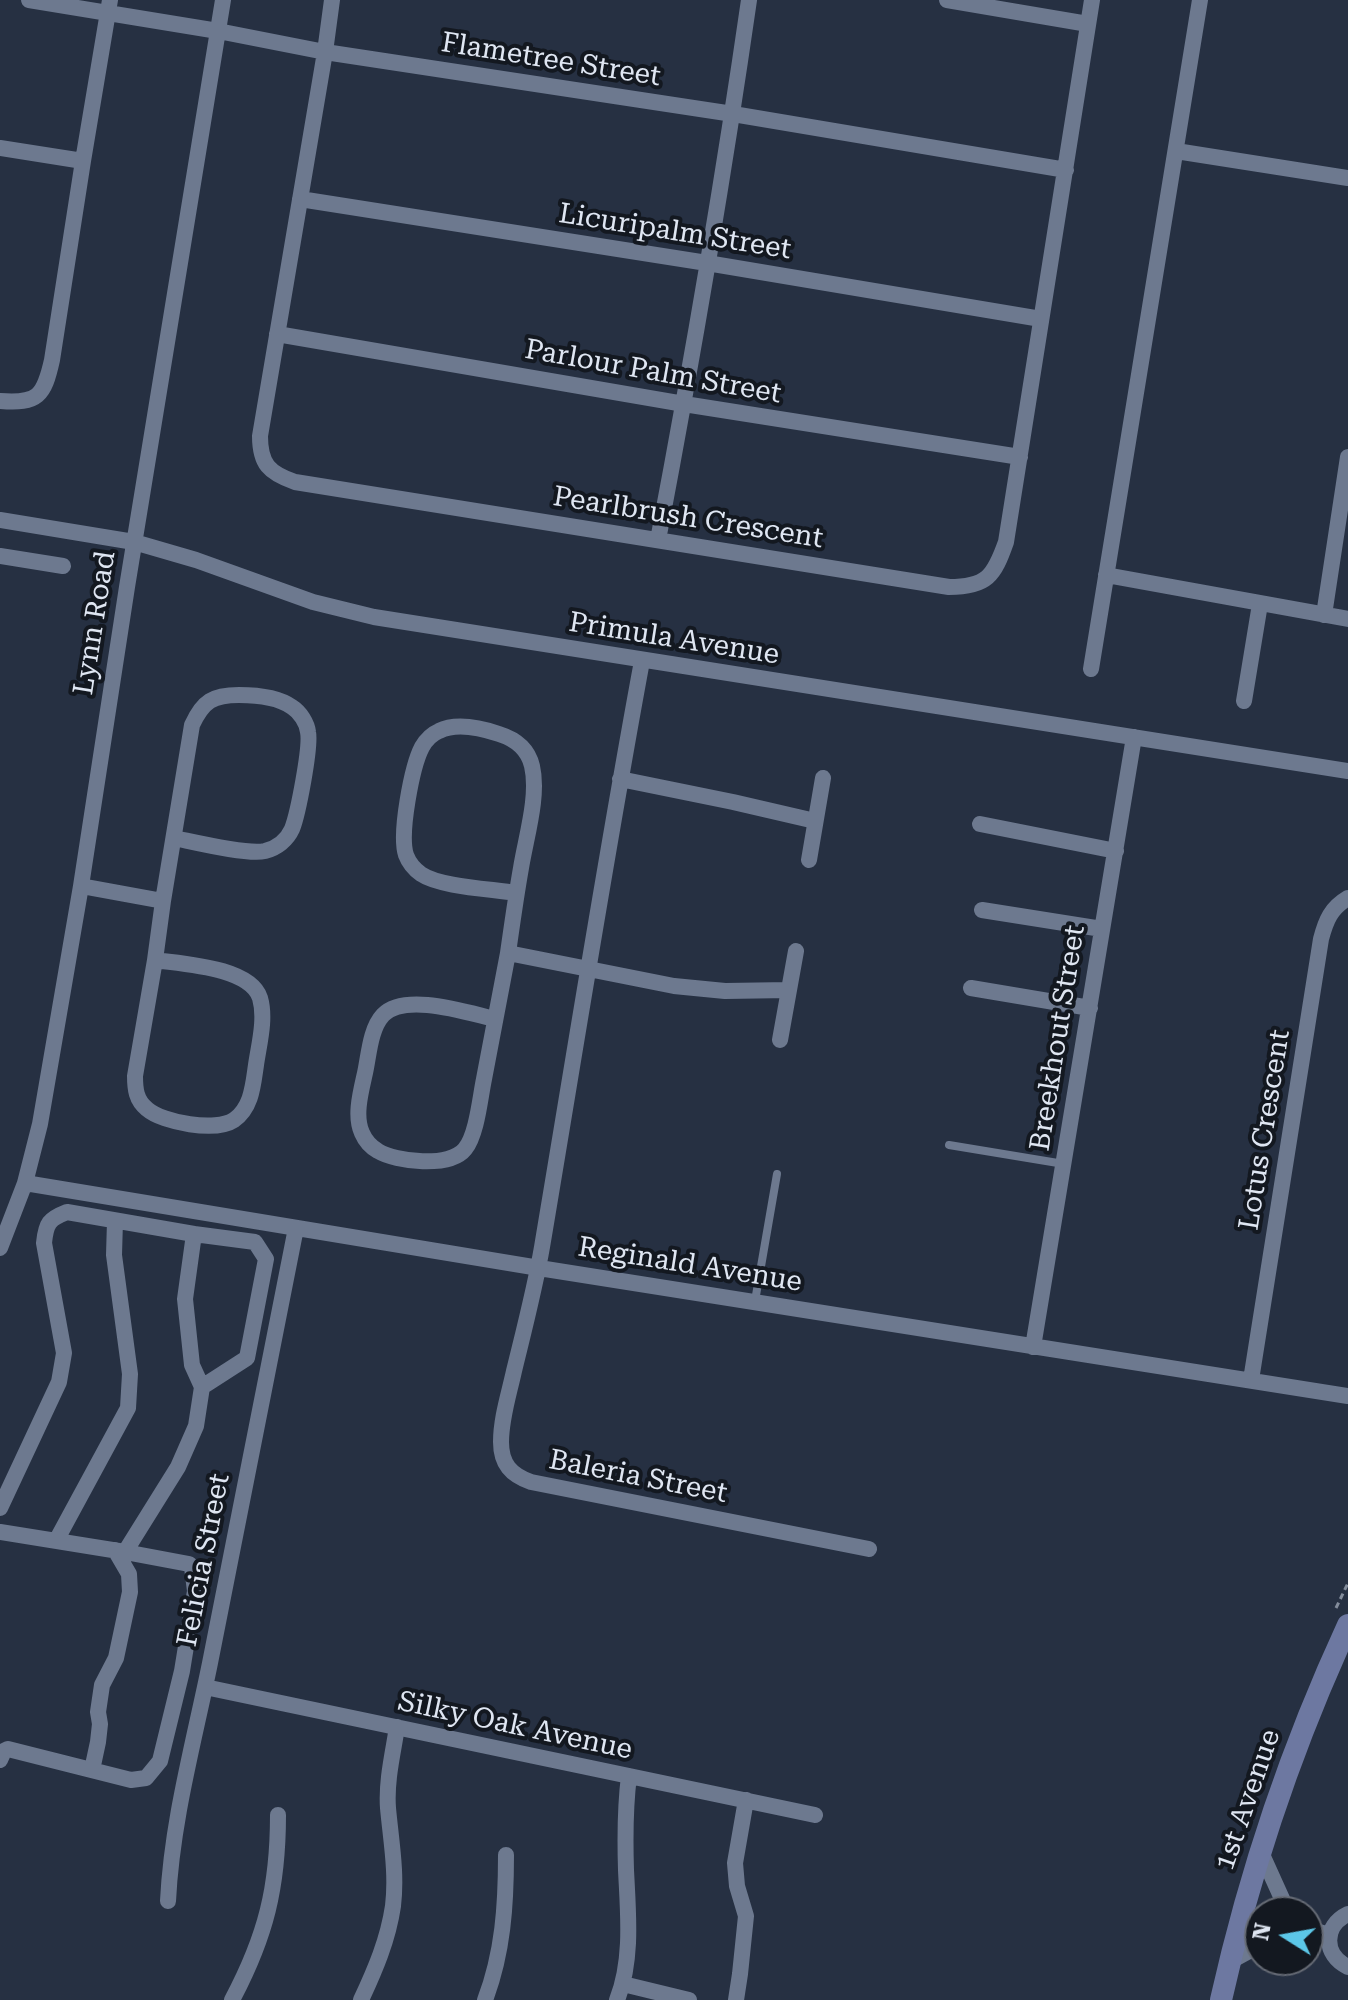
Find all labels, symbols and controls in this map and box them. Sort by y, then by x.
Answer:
street label: Flametree Street [439,26,663,94]
street label: Licuripalm Street [557,197,793,267]
street label: Parlour Palm Street [522,333,784,411]
street label: Pearlbrush Crescent [551,480,825,556]
street label: Lynn Road [67,549,123,697]
street label: Primula Avenue [566,606,782,672]
street label: Breekhout Street [1024,923,1092,1153]
street label: Lotus Crescent [1233,1027,1297,1233]
street label: Reginald Avenue [576,1231,804,1299]
street label: Baleria Street [546,1443,730,1511]
street label: Felicia Street [171,1471,237,1649]
street label: Silky Oak Avenue [395,1685,635,1767]
street label: 1st Avenue [1208,1725,1288,1875]
north arrow [1244,1896,1324,1976]
text: N [1248,1921,1276,1942]

